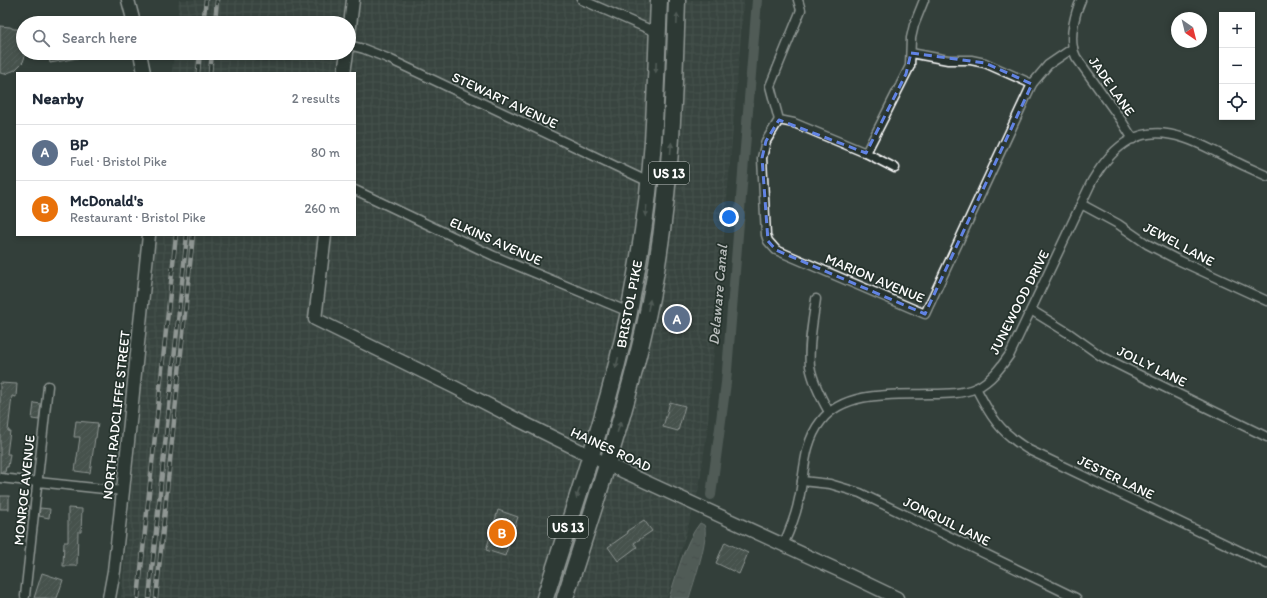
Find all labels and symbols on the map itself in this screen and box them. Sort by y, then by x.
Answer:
one-way arrow [674,12,680,25]
north arrow [1171,12,1207,48]
street label: JADE LANE [1085,53,1138,119]
one-way arrow [653,61,660,73]
street label: STEWART AVENUE [449,68,561,133]
one-way arrow [668,142,675,154]
road number: US 13 [649,162,689,184]
one-way arrow [643,204,649,217]
your location [719,207,739,227]
street label: ELKINS AVENUE [447,214,545,269]
street label: JEWEL LANE [1140,219,1217,270]
water label: Delaware Canal [705,242,732,346]
street label: JUNEWOOD DRIVE [986,247,1053,357]
street label: MARION AVENUE [823,250,927,307]
street label: BRISTOL PIKE [613,258,646,349]
one-way arrow [647,299,653,311]
pin: A [664,304,690,334]
street label: NORTH RADCLIFFE STREET [99,330,134,500]
street label: JOLLY LANE [1114,342,1190,391]
one-way arrow [614,357,620,369]
one-way arrow [616,420,622,432]
street label: HAINES ROAD [568,423,654,476]
street label: MONROE AVENUE [10,434,39,546]
street label: JESTER LANE [1075,452,1157,503]
one-way arrow [575,487,581,499]
street label: JONQUIL LANE [901,493,993,550]
road number: US 13 [548,516,588,538]
pin: B [489,518,515,548]

